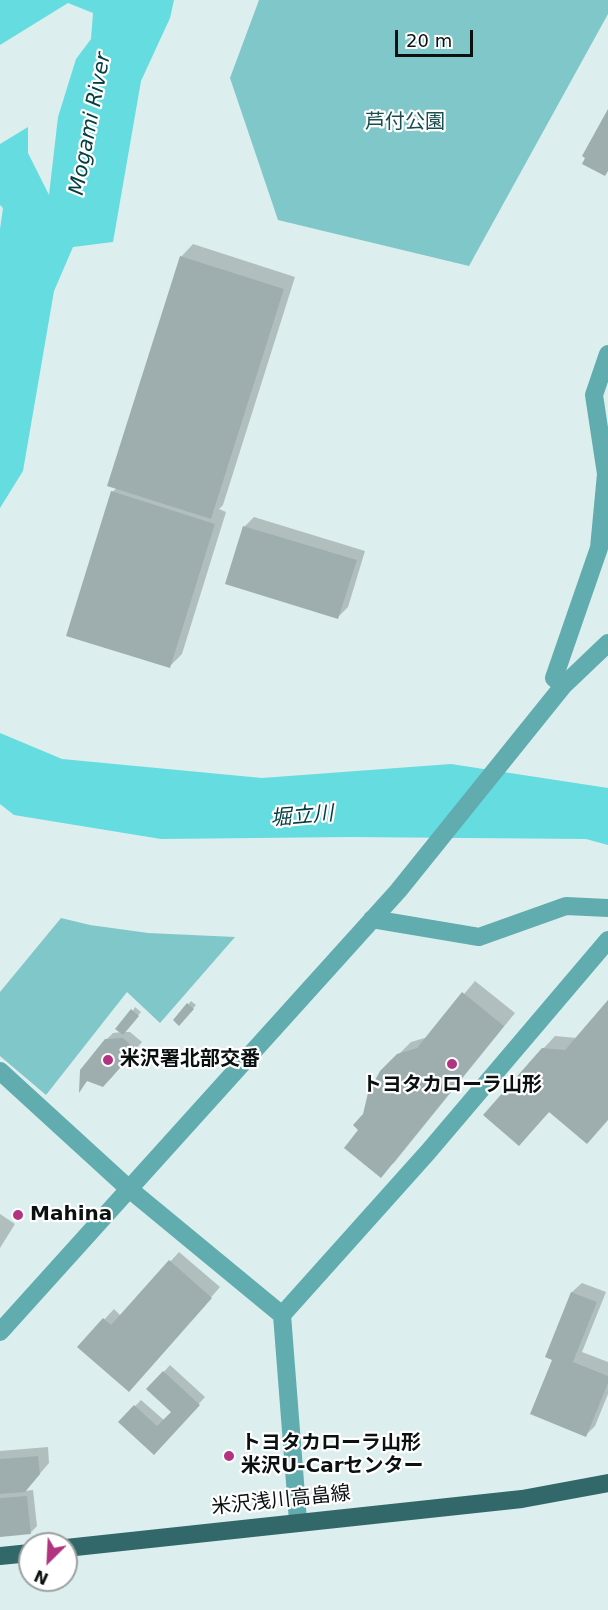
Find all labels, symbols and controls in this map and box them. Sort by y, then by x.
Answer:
scale bar [398,18,476,56]
text: 20 m [406,30,452,51]
water label: Mogami River [65,51,117,197]
park label: 芦付公園 [365,111,445,135]
water label: 堀立川 [270,802,334,832]
place label: 米沢署北部交番 [120,1048,260,1072]
marker: 米沢署北部交番 [101,1053,115,1067]
marker: トヨタカローラ山形 [445,1057,459,1071]
place label: トヨタカローラ山形 [362,1074,542,1098]
place label: Mahina [30,1203,112,1227]
marker: Mahina [11,1208,25,1222]
place label: トヨタカローラ山形 米沢U-Carセンター [241,1432,424,1479]
marker: トヨタカローラ山形 米沢U-Carセンター [222,1449,236,1463]
street label: 米沢浅川高畠線 [210,1482,352,1520]
north arrow [18,1532,78,1592]
text: N [31,1566,51,1588]

